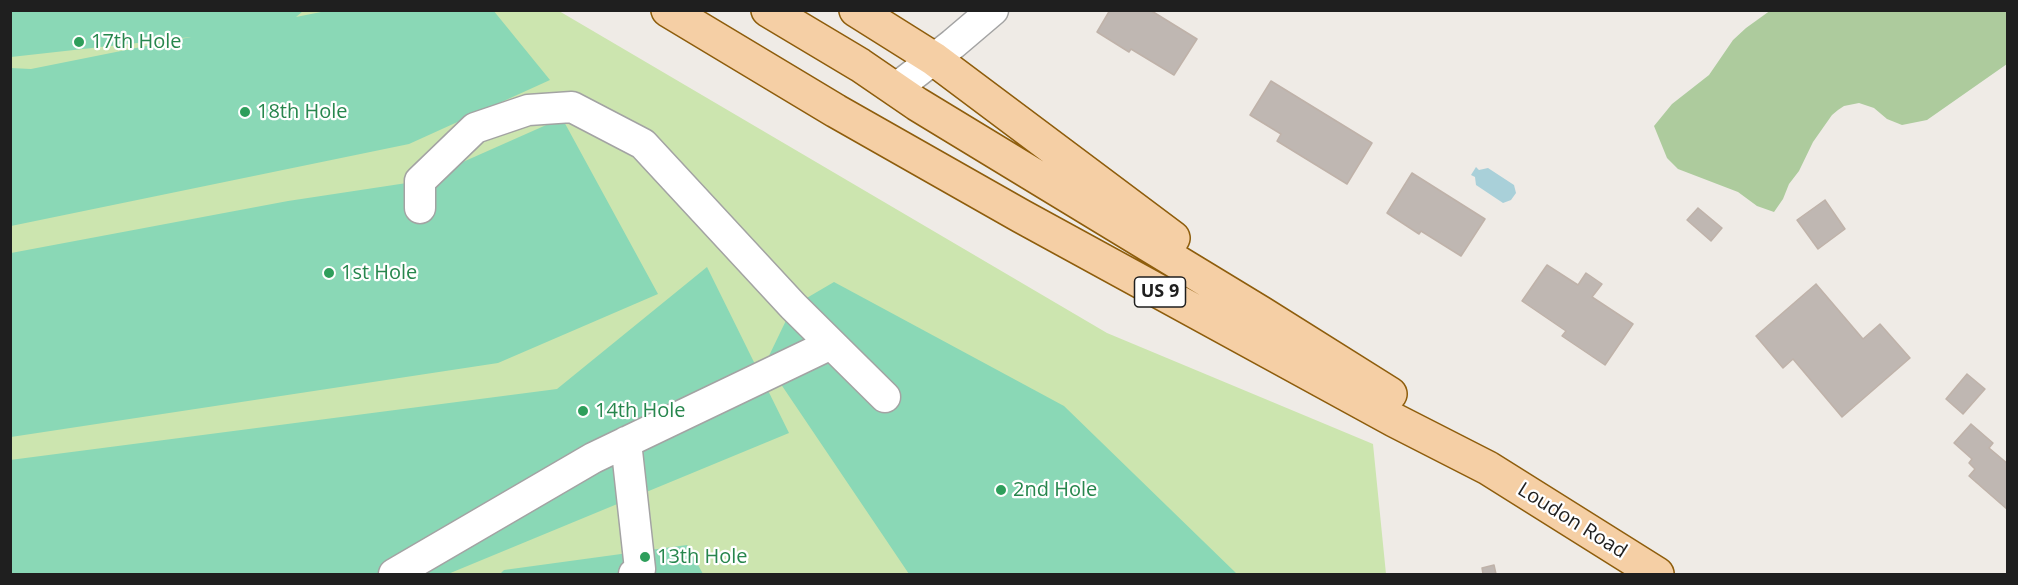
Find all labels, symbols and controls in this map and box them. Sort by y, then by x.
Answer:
place label: 17th Hole [91,30,182,54]
marker: 17th Hole [72,35,86,49]
place label: 18th Hole [257,100,348,124]
marker: 18th Hole [238,105,252,119]
place label: 1st Hole [341,261,417,285]
marker: 1st Hole [322,266,336,280]
road number: US 9 [1134,277,1186,307]
place label: 14th Hole [595,399,686,423]
marker: 14th Hole [576,404,590,418]
place label: 2nd Hole [1013,478,1097,502]
street label: Loudon Road [1513,478,1631,564]
marker: 2nd Hole [994,483,1008,497]
place label: 13th Hole [657,545,748,569]
marker: 13th Hole [638,550,652,564]

